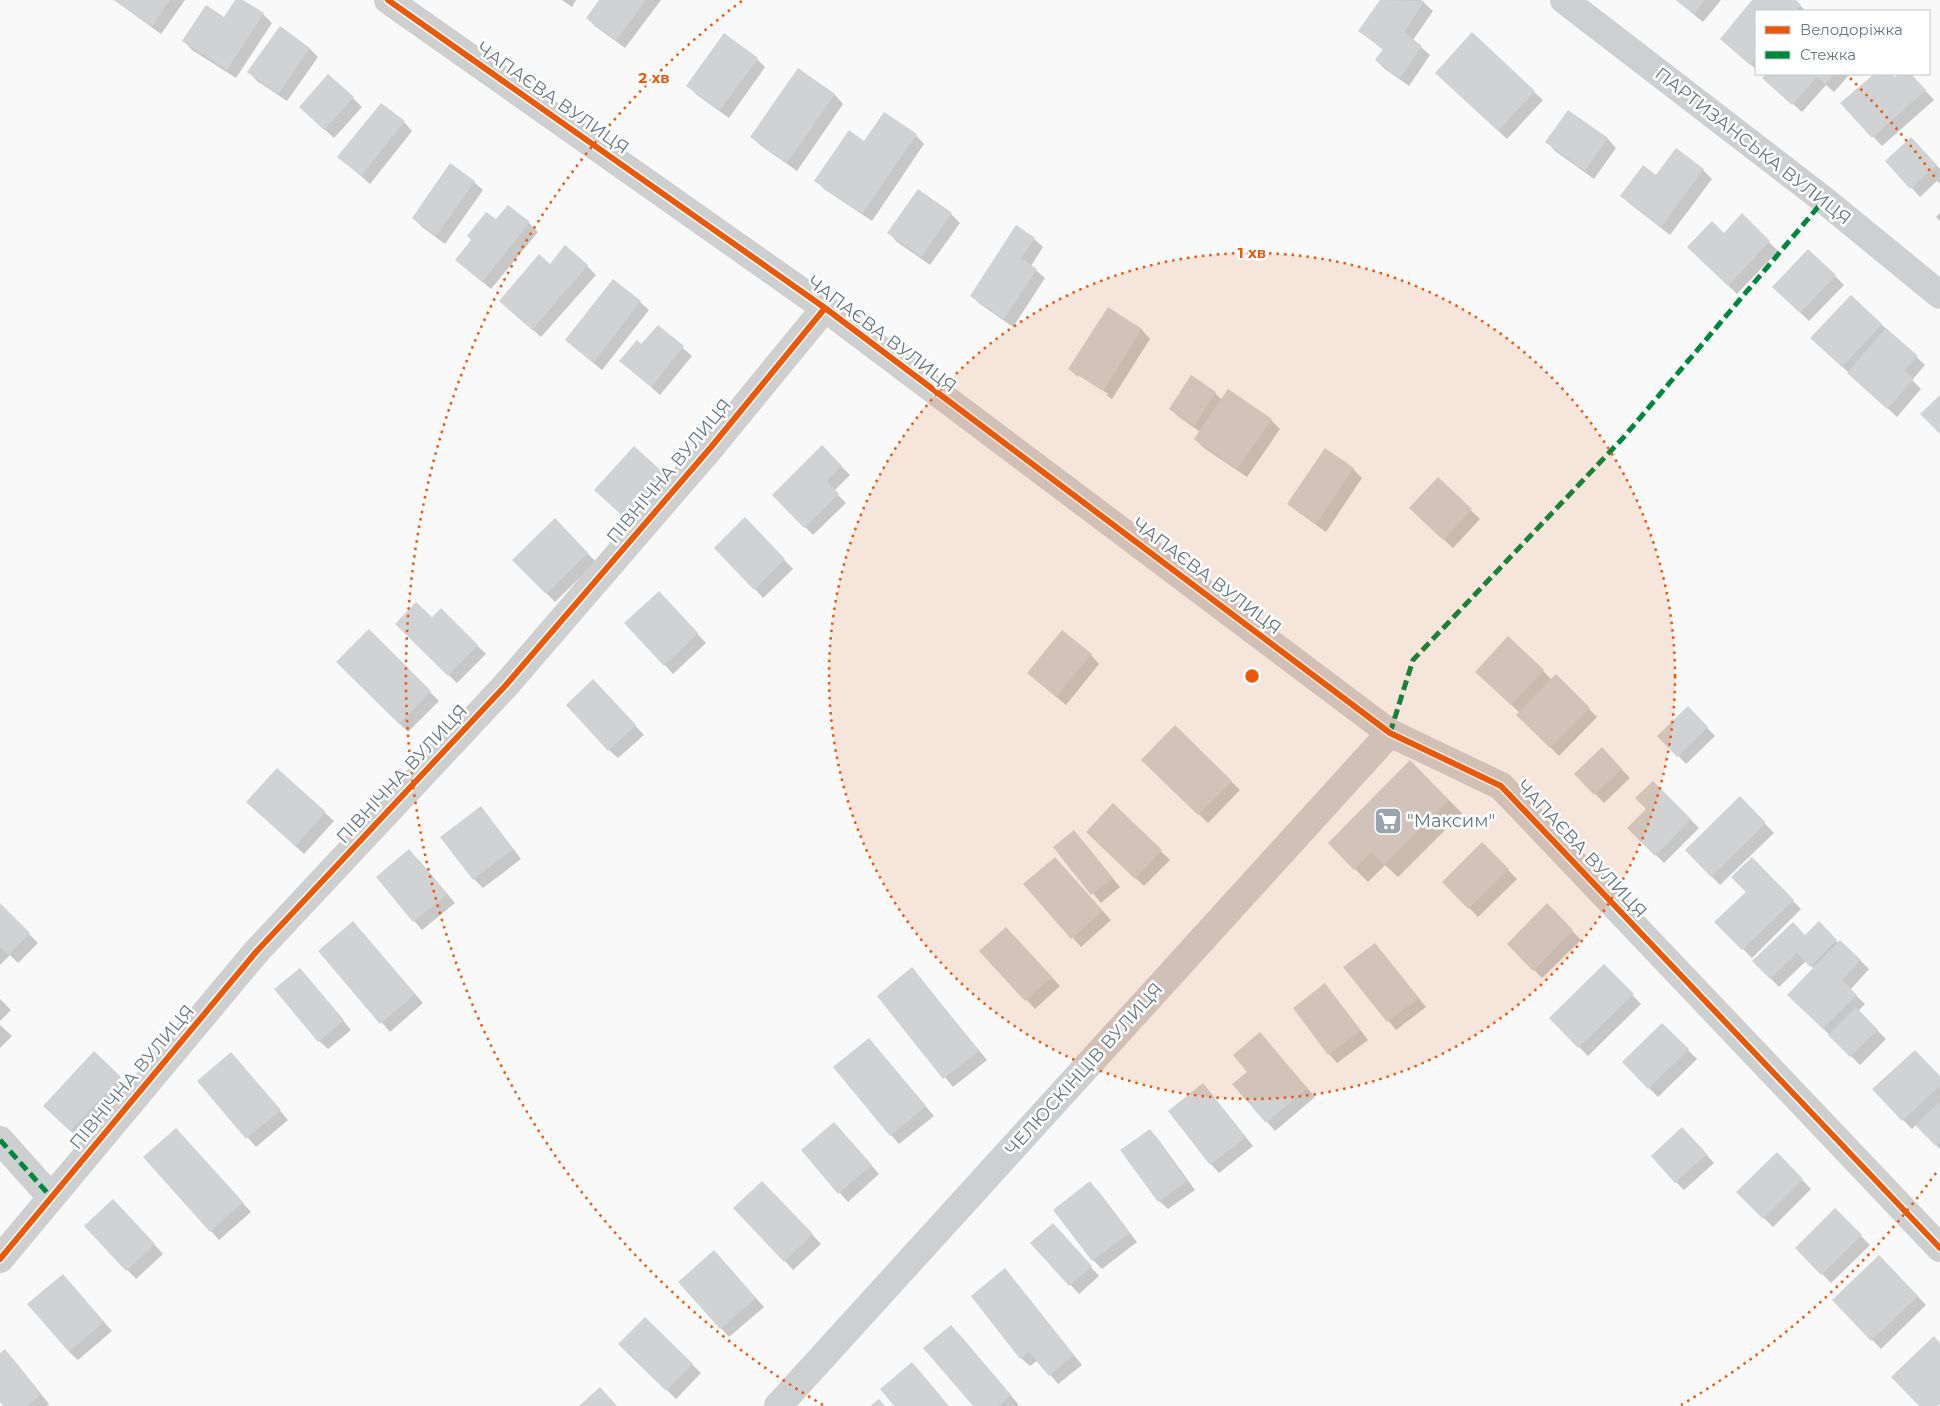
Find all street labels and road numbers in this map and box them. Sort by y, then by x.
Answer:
street label: ЧАПАЄВА ВУЛИЦЯ [473,37,633,159]
street label: ПАРТИЗАНСЬКА ВУЛИЦЯ [1650,63,1856,229]
street label: ЧАПАЄВА ВУЛИЦЯ [803,271,961,397]
street label: ПІВНІЧНА ВУЛИЦЯ [602,394,736,548]
street label: ЧАПАЄВА ВУЛИЦЯ [1128,513,1286,639]
street label: ПІВНІЧНА ВУЛИЦЯ [332,700,472,848]
street label: ЧАПАЄВА ВУЛИЦЯ [1512,775,1652,923]
street label: ЧЕЛЮСКІНЦІВ ВУЛИЦЯ [1001,978,1167,1160]
street label: ПІВНІЧНА ВУЛИЦЯ [65,1000,199,1154]

